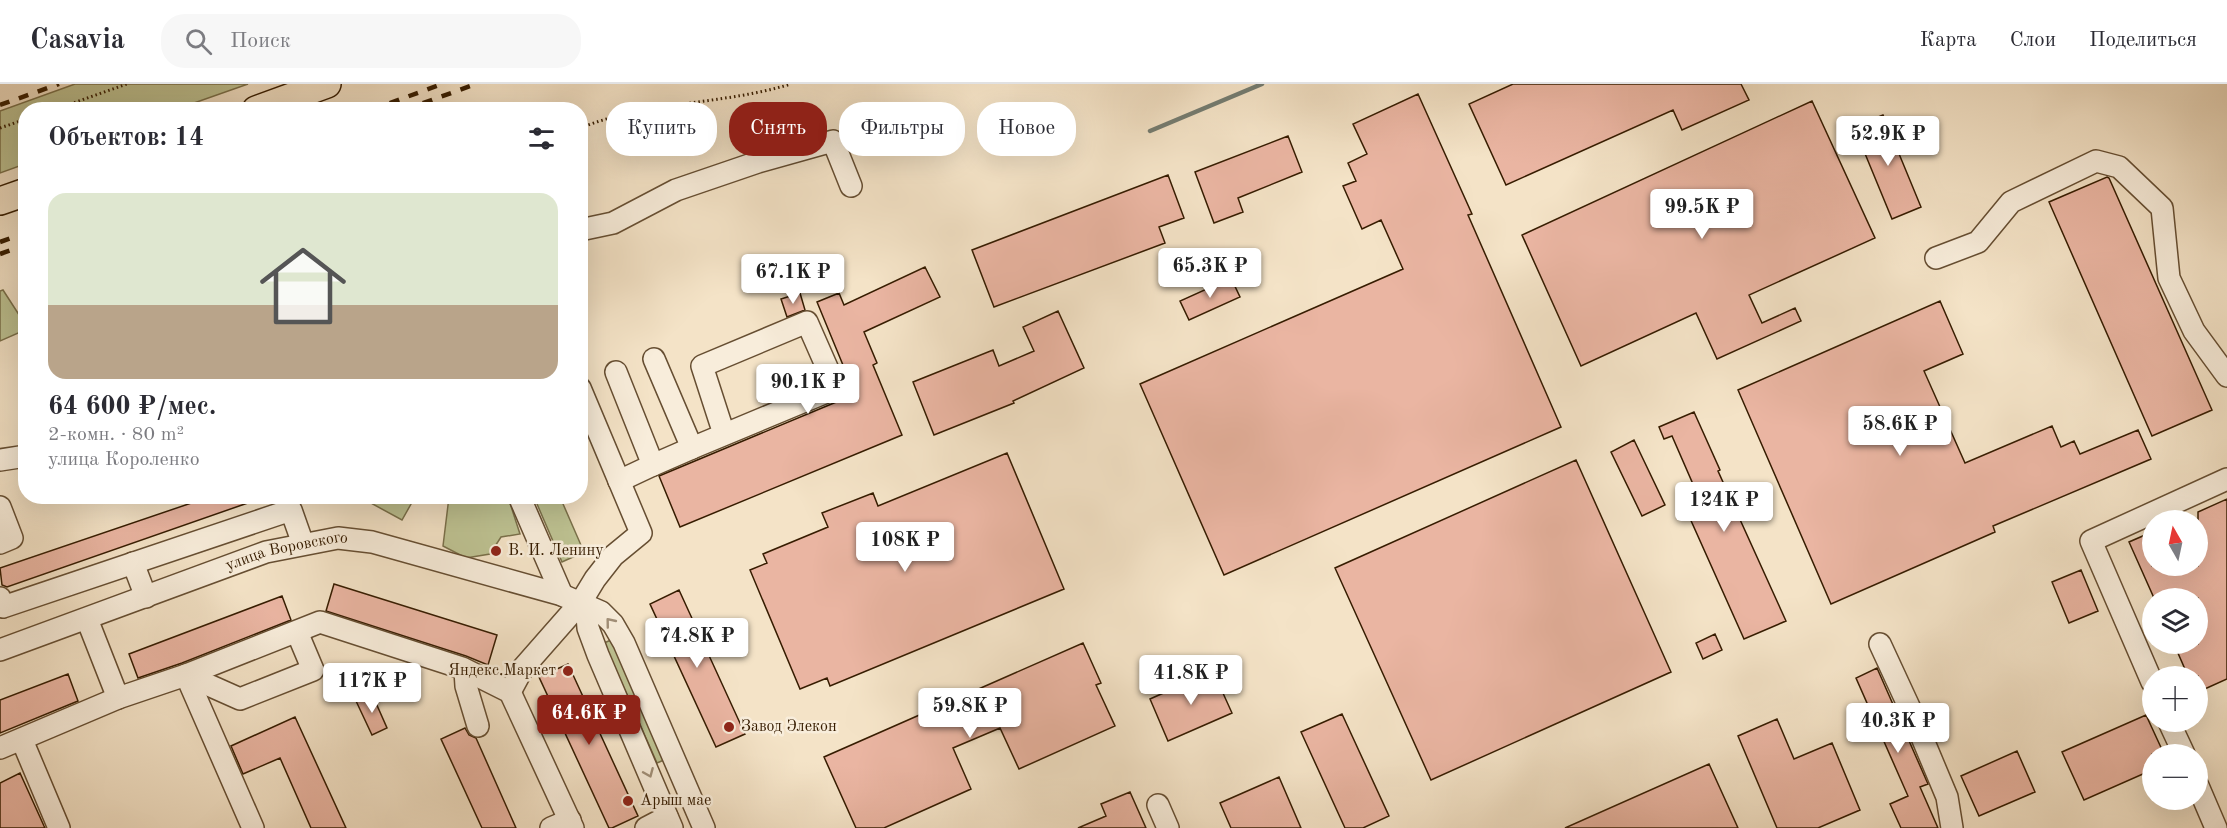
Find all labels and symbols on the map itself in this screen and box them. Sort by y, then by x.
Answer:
pin: 52.9K ₽ [1833,116,1943,167]
pin: 99.5K ₽ [1647,189,1757,240]
pin: 65.3K ₽ [1155,248,1265,299]
pin: 67.1K ₽ [738,254,848,305]
pin: 90.1K ₽ [753,364,863,415]
pin: 58.6K ₽ [1845,406,1955,457]
pin: 124K ₽ [1675,482,1773,533]
north arrow [2142,510,2208,576]
pin: 108K ₽ [856,522,954,573]
street label: улица Воровского [224,530,349,574]
place label: В. И. Ленину [508,543,604,559]
marker: В. И. Ленину [489,544,503,558]
one-way arrow [607,618,618,629]
pin: 74.8K ₽ [642,618,752,669]
pin: 41.8K ₽ [1136,655,1246,706]
pin: 117K ₽ [323,663,421,714]
place label: Яндекс.Маркет [448,663,556,679]
marker: Яндекс.Маркет [561,664,575,678]
pin: 59.8K ₽ [915,688,1025,739]
pin: 64.6K ₽ [534,695,644,746]
pin: 40.3K ₽ [1843,703,1953,754]
place label: Завод Элекон [741,719,837,735]
marker: Завод Элекон [722,720,736,734]
one-way arrow [641,767,653,778]
place label: Арыш мае [640,793,711,809]
marker: Арыш мае [621,794,635,808]

